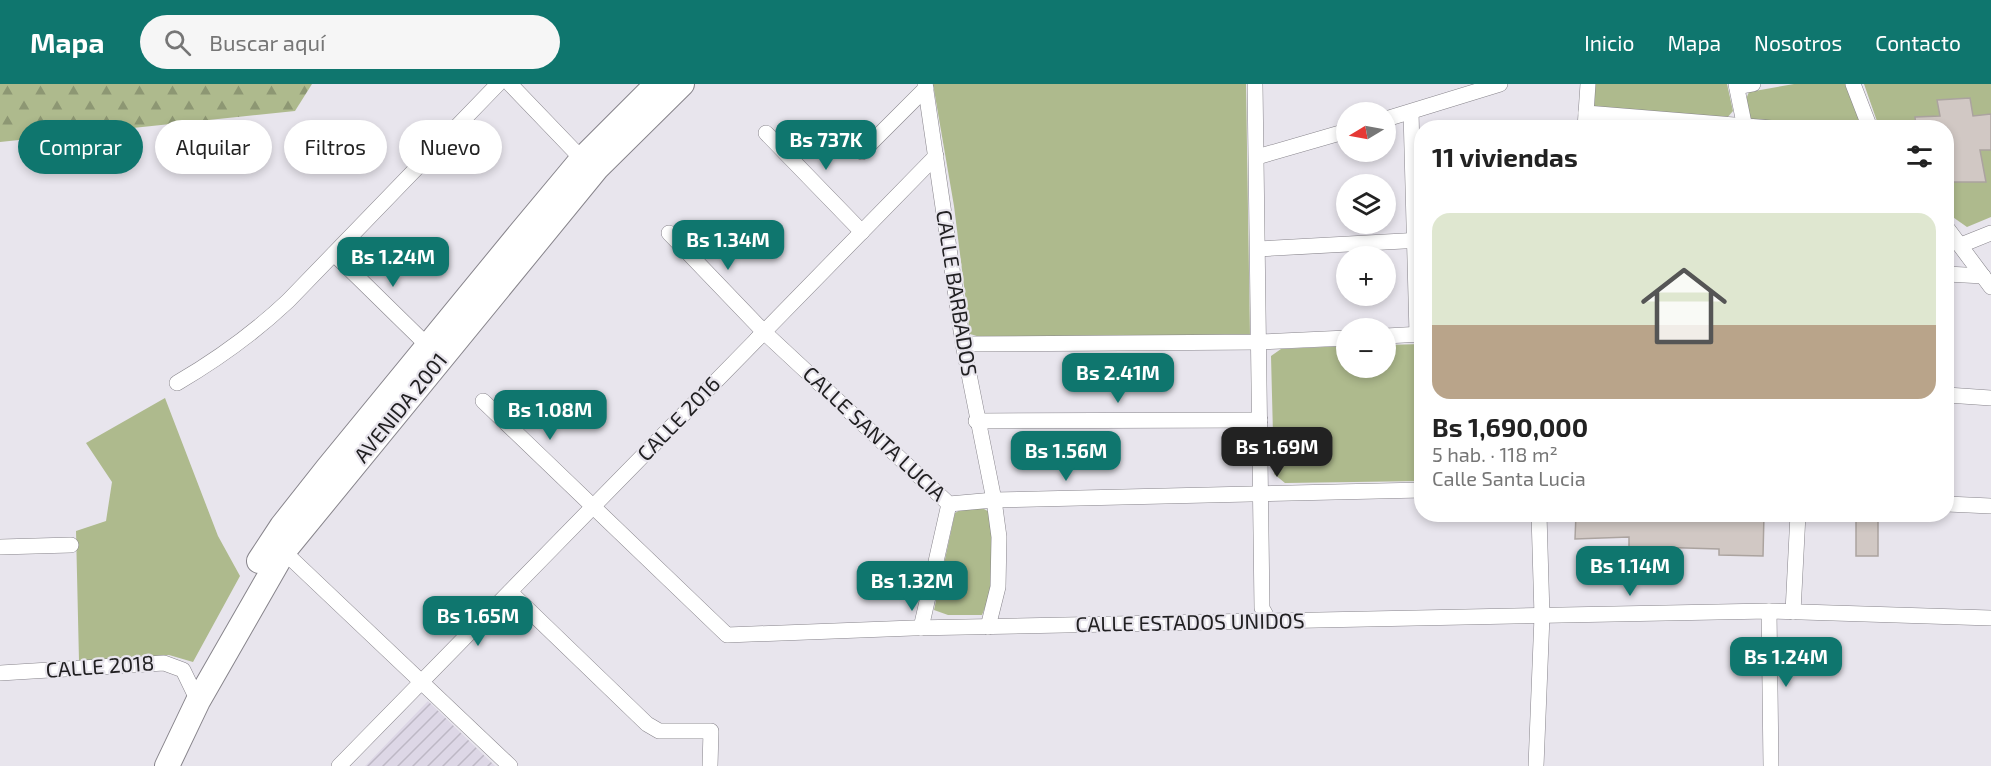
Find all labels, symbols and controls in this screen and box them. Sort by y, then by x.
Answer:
search box [140,15,560,69]
text: Mapa [30,25,104,59]
icon: search [161,26,194,59]
text: Buscar aquí [209,29,325,55]
text: Inicio [1584,30,1634,55]
text: Mapa [1667,30,1721,55]
text: Nosotros [1754,30,1842,55]
text: Contacto [1875,30,1961,55]
north arrow [1336,102,1396,162]
map controls [1336,102,1396,378]
chip: Comprar [18,120,143,174]
chip: Alquilar [155,120,272,174]
chip: Filtros [284,120,387,174]
chip: Nuevo [399,120,502,174]
pin: Bs 737K [771,120,881,171]
text: Bs 737K [790,127,862,151]
icon: filters [1903,140,1936,173]
text: 11 viviendas [1432,141,1578,172]
button: layers [1336,174,1396,234]
street label: CALLE BARBADOS [932,208,983,378]
pin: Bs 1.34M [666,220,790,271]
text: Bs 1.34M [686,227,770,251]
pin: Bs 1.24M [331,237,455,288]
text: Bs 1.24M [351,244,435,268]
button: + [1336,246,1396,306]
icon: home [1630,252,1738,360]
button: − [1336,318,1396,378]
street label: AVENIDA 2001 [348,347,452,467]
pin: Bs 2.41M [1056,353,1180,404]
street label: CALLE SANTA LUCIA [799,360,952,505]
text: Bs 2.41M [1076,360,1160,384]
street label: CALLE 2016 [631,370,724,465]
pin: Bs 1.08M [488,390,612,441]
text: Bs 1.08M [508,397,592,421]
text: Bs 1,690,000 [1432,411,1588,442]
pin: Bs 1.69M [1215,427,1339,478]
pin: Bs 1.56M [1004,431,1128,482]
text: Bs 1.69M [1235,434,1319,458]
text: Bs 1.56M [1025,438,1107,462]
text: 5 hab. · 118 m² [1432,442,1558,466]
text: Calle Santa Lucia [1432,466,1586,490]
pin: Bs 1.14M [1568,546,1692,597]
text: Bs 1.14M [1590,553,1670,577]
pin: Bs 1.32M [850,561,974,612]
text: Bs 1.32M [871,568,953,592]
pin: Bs 1.65M [416,596,540,647]
text: Bs 1.65M [437,603,519,627]
street label: CALLE ESTADOS UNIDOS [1075,607,1305,636]
pin: Bs 1.24M [1724,637,1848,688]
text: Bs 1.24M [1744,644,1828,668]
street label: CALLE 2018 [45,649,155,682]

